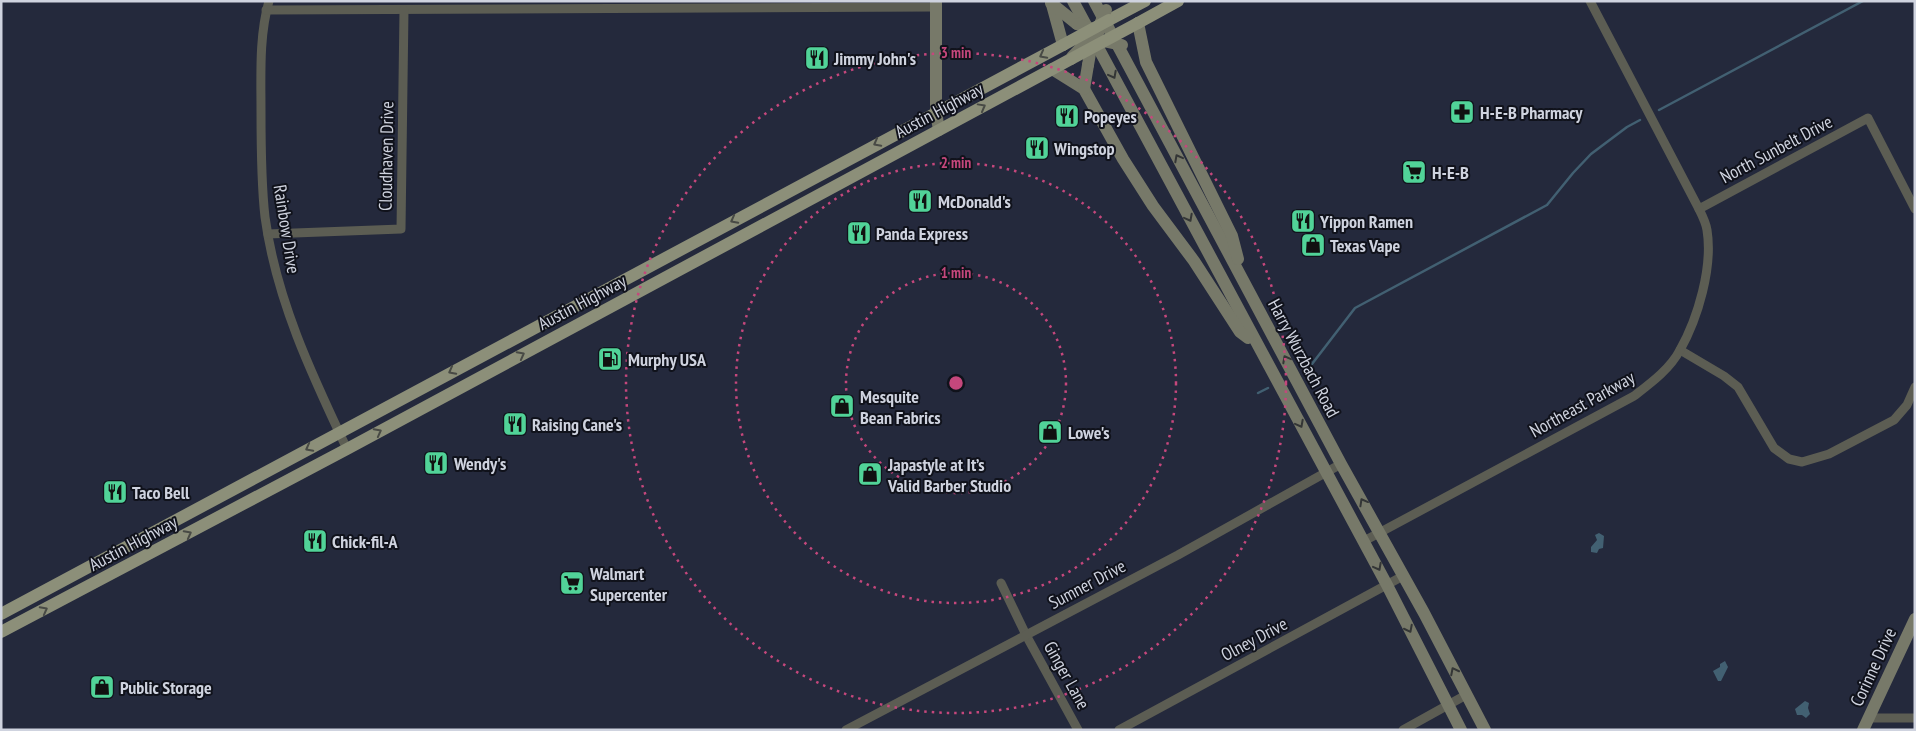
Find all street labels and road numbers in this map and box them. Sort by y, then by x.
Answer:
street label: Austin Highway [891,77,987,143]
street label: Cloudhaven Drive [374,101,398,211]
street label: North Sunbelt Drive [1716,110,1836,188]
street label: Rainbow Drive [269,183,305,275]
street label: Austin Highway [534,269,630,335]
street label: Harry Wurzbach Road [1263,295,1345,421]
street label: Northeast Parkway [1525,366,1639,442]
street label: Austin Highway [85,510,181,576]
street label: Sumner Drive [1045,554,1129,614]
street label: Olney Drive [1217,612,1291,666]
street label: Corinne Drive [1845,624,1901,710]
street label: Ginger Lane [1039,637,1095,713]

